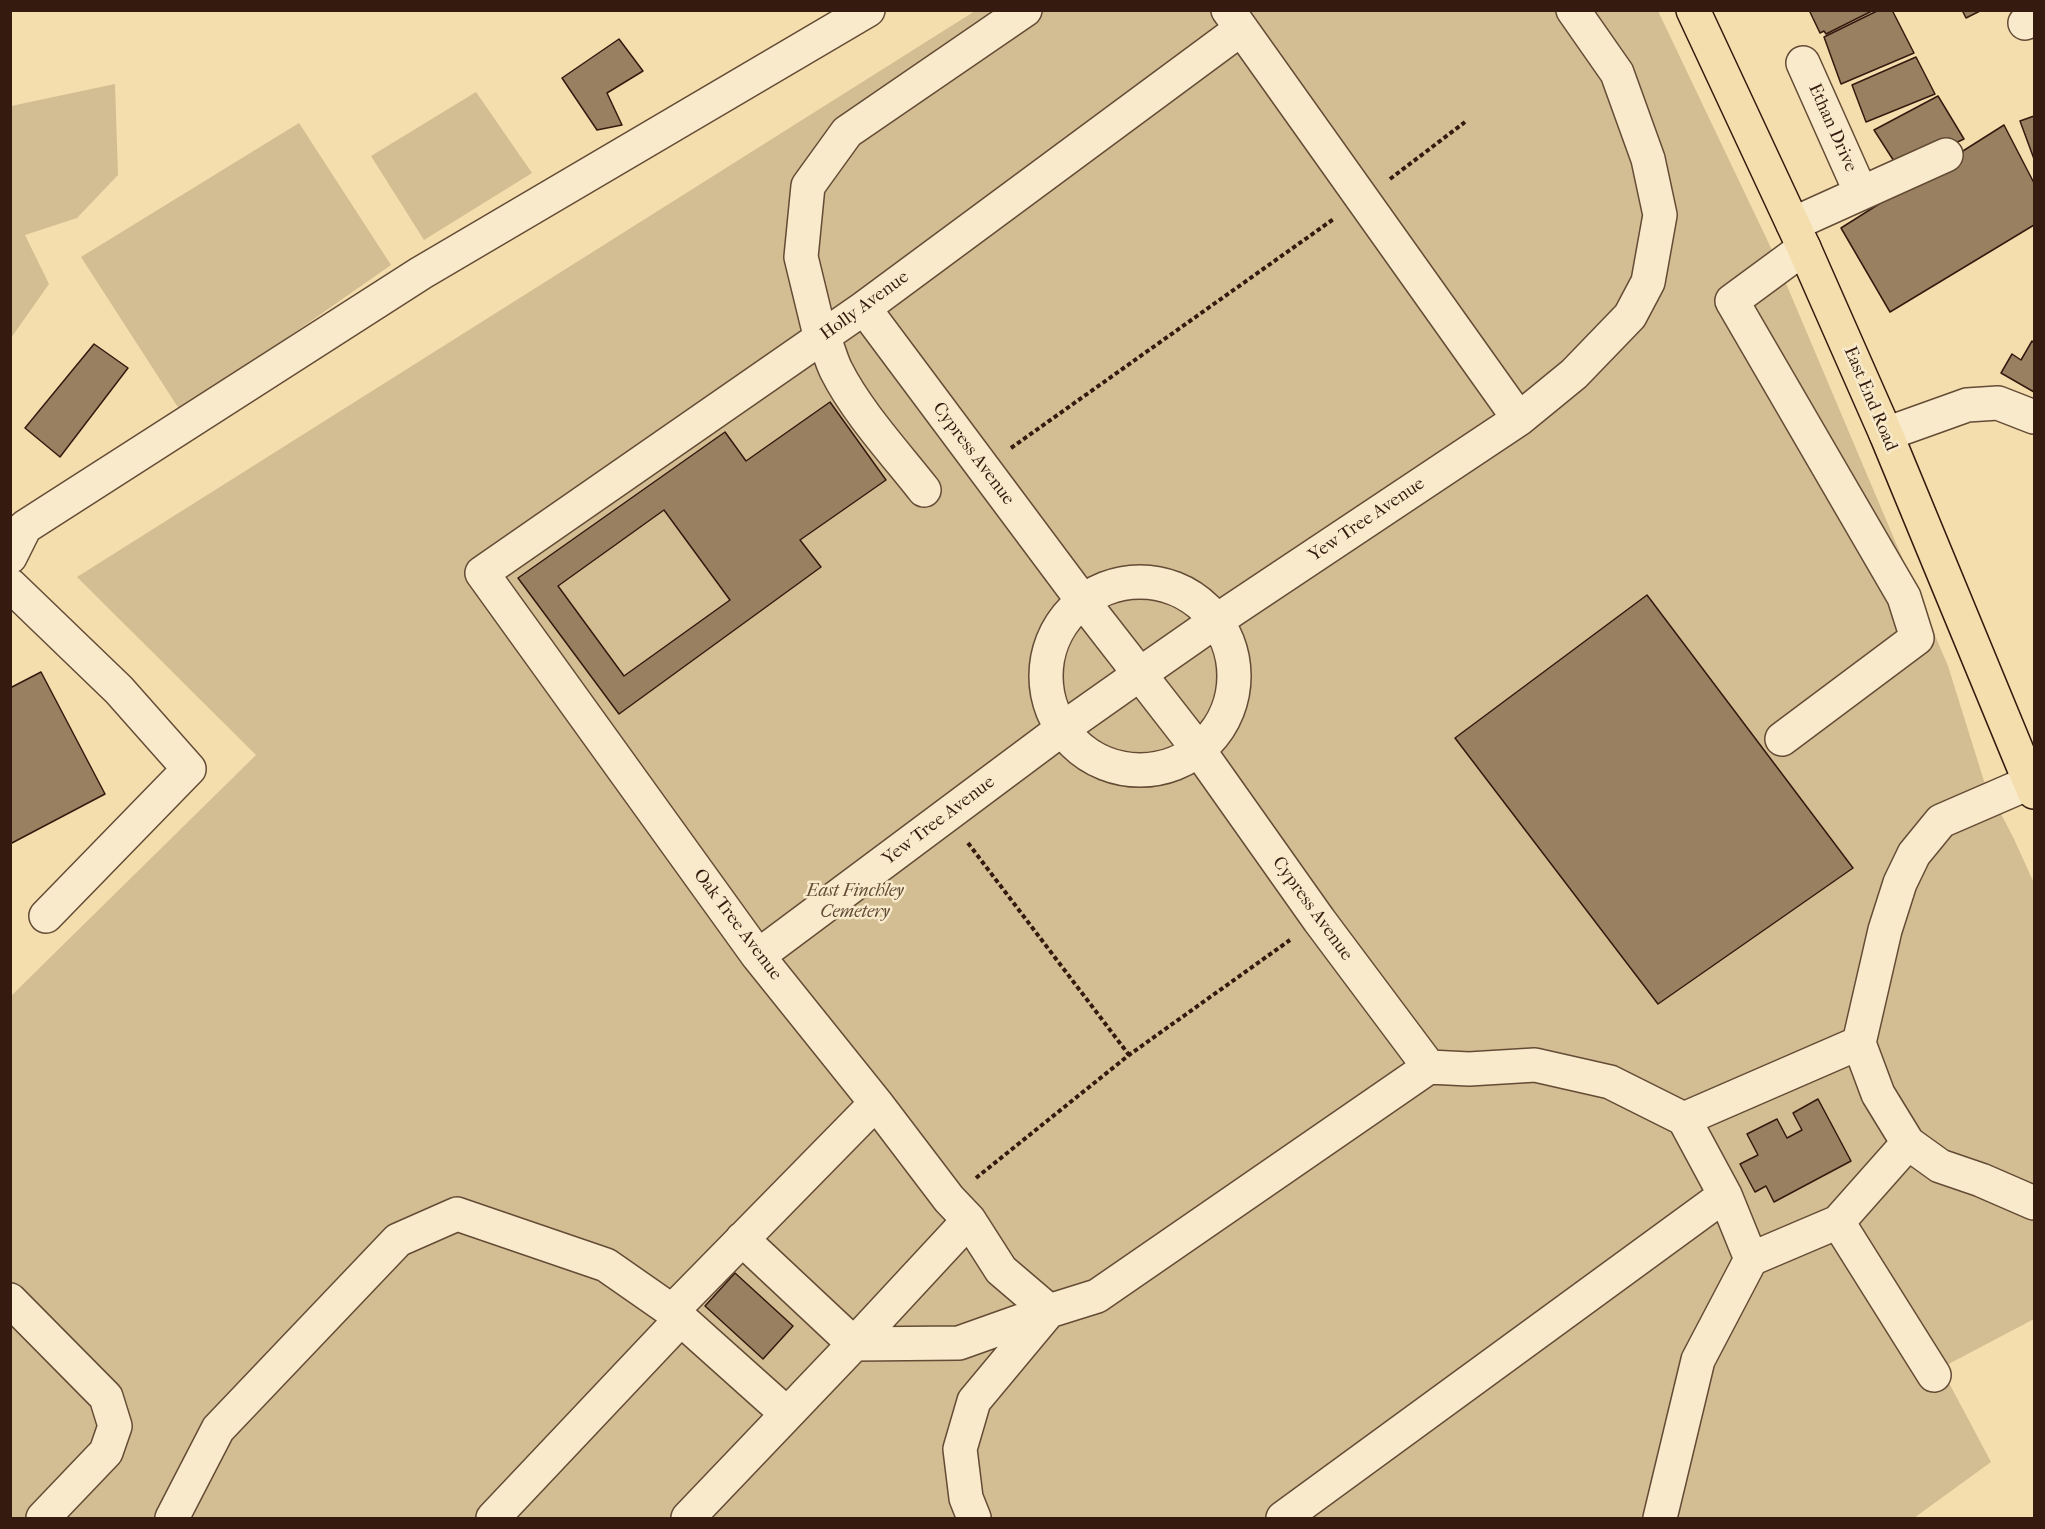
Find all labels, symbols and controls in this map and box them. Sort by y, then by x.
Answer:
street label: Ethan Drive [1803,81,1861,175]
street label: Holly Avenue [817,267,913,345]
street label: East End Road [1838,344,1902,454]
street label: Cypress Avenue [927,398,1019,510]
street label: Yew Tree Avenue [1305,473,1429,567]
street label: Yew Tree Avenue [879,772,999,870]
street label: Cypress Avenue [1267,853,1357,965]
street label: Oak Tree Avenue [688,865,786,985]
park label: East Finchley Cemetery [806,881,904,924]

